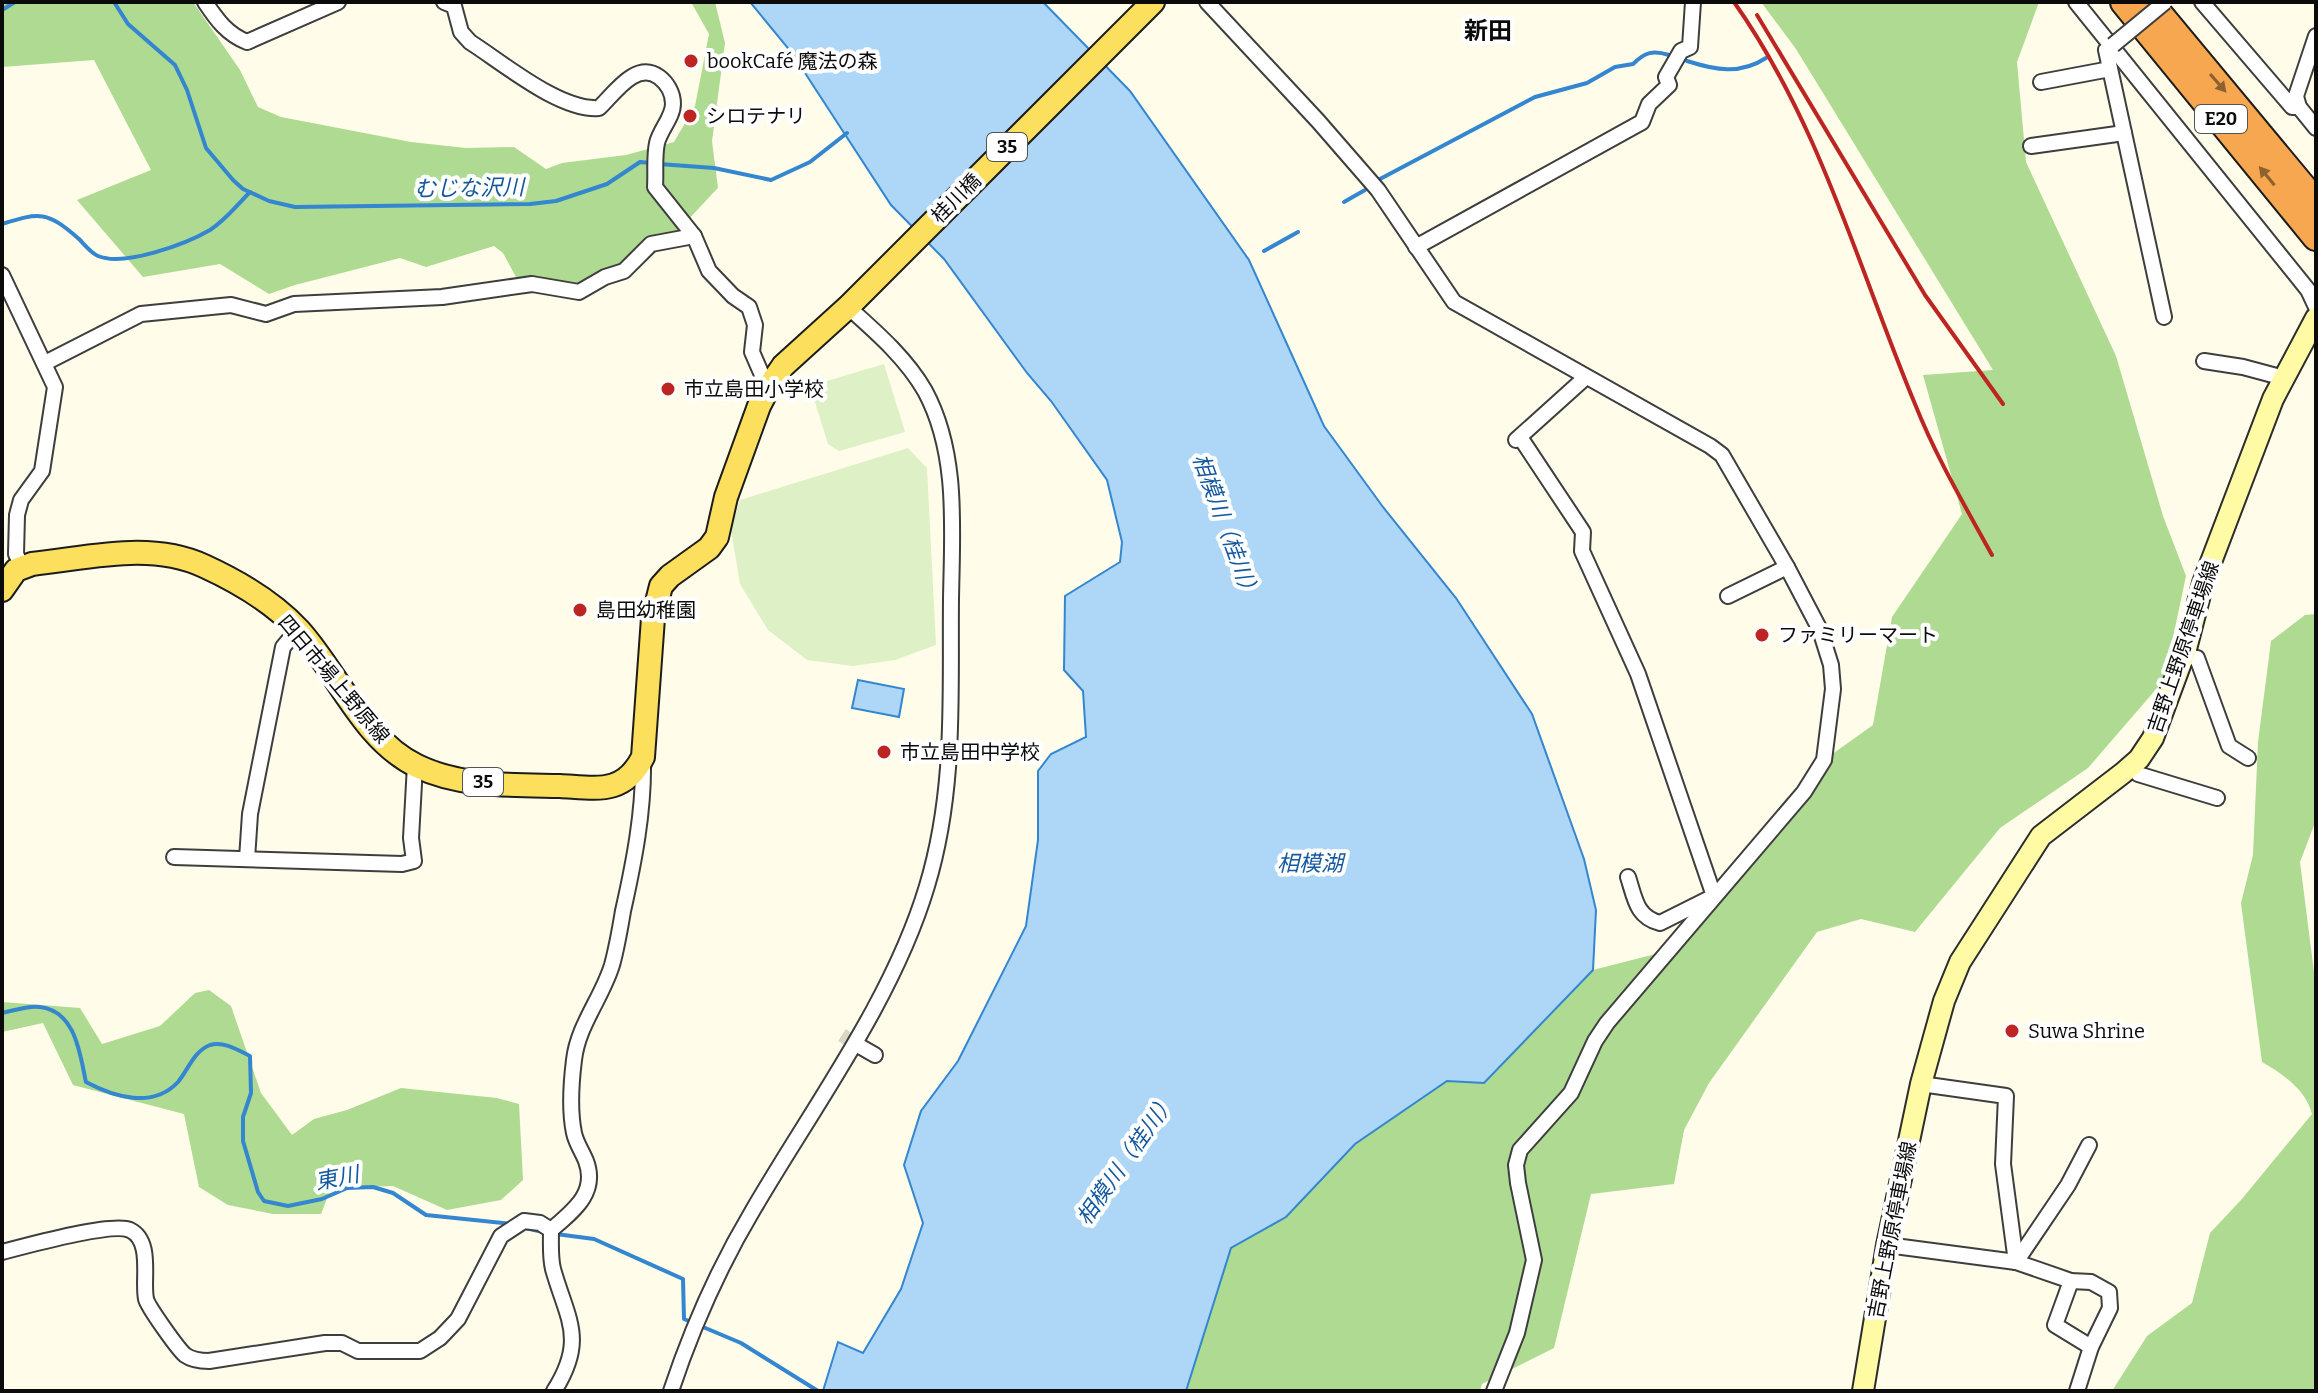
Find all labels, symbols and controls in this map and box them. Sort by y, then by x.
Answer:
district label: 新田 [1464,17,1512,45]
place label: bookCafé 魔法の森 [707,49,878,73]
marker: bookCafé 魔法の森 [682,52,700,70]
one-way arrow [2208,74,2226,93]
place label: シロテナリ [706,104,806,128]
road number: E20 [2195,105,2247,133]
marker: シロテナリ [681,107,699,125]
road number: 35 [987,133,1027,161]
one-way arrow [2259,167,2276,187]
street label: 桂川橋 [926,168,986,228]
water label: むじな沢川 [414,174,526,202]
place label: 市立島田小学校 [684,377,824,401]
marker: 市立島田小学校 [659,380,677,398]
water label: 相模川（桂川） [1187,450,1265,604]
street label: 吉野上野原停車場線 [2142,558,2224,736]
place label: 島田幼稚園 [596,598,696,622]
marker: 島田幼稚園 [571,601,589,619]
street label: 四日市場上野原線 [273,610,395,748]
place label: ファミリーマート [1778,623,1938,647]
marker: ファミリーマート [1753,626,1771,644]
place label: 市立島田中学校 [900,740,1040,764]
marker: 市立島田中学校 [875,743,893,761]
road number: 35 [463,768,503,796]
water label: 相模湖 [1277,850,1346,877]
place label: Suwa Shrine [2028,1019,2145,1043]
marker: Suwa Shrine [2003,1022,2021,1040]
water label: 相模川（桂川） [1071,1088,1181,1230]
street label: 吉野上野原停車場線 [1863,1139,1921,1321]
water label: 東川 [313,1160,363,1195]

